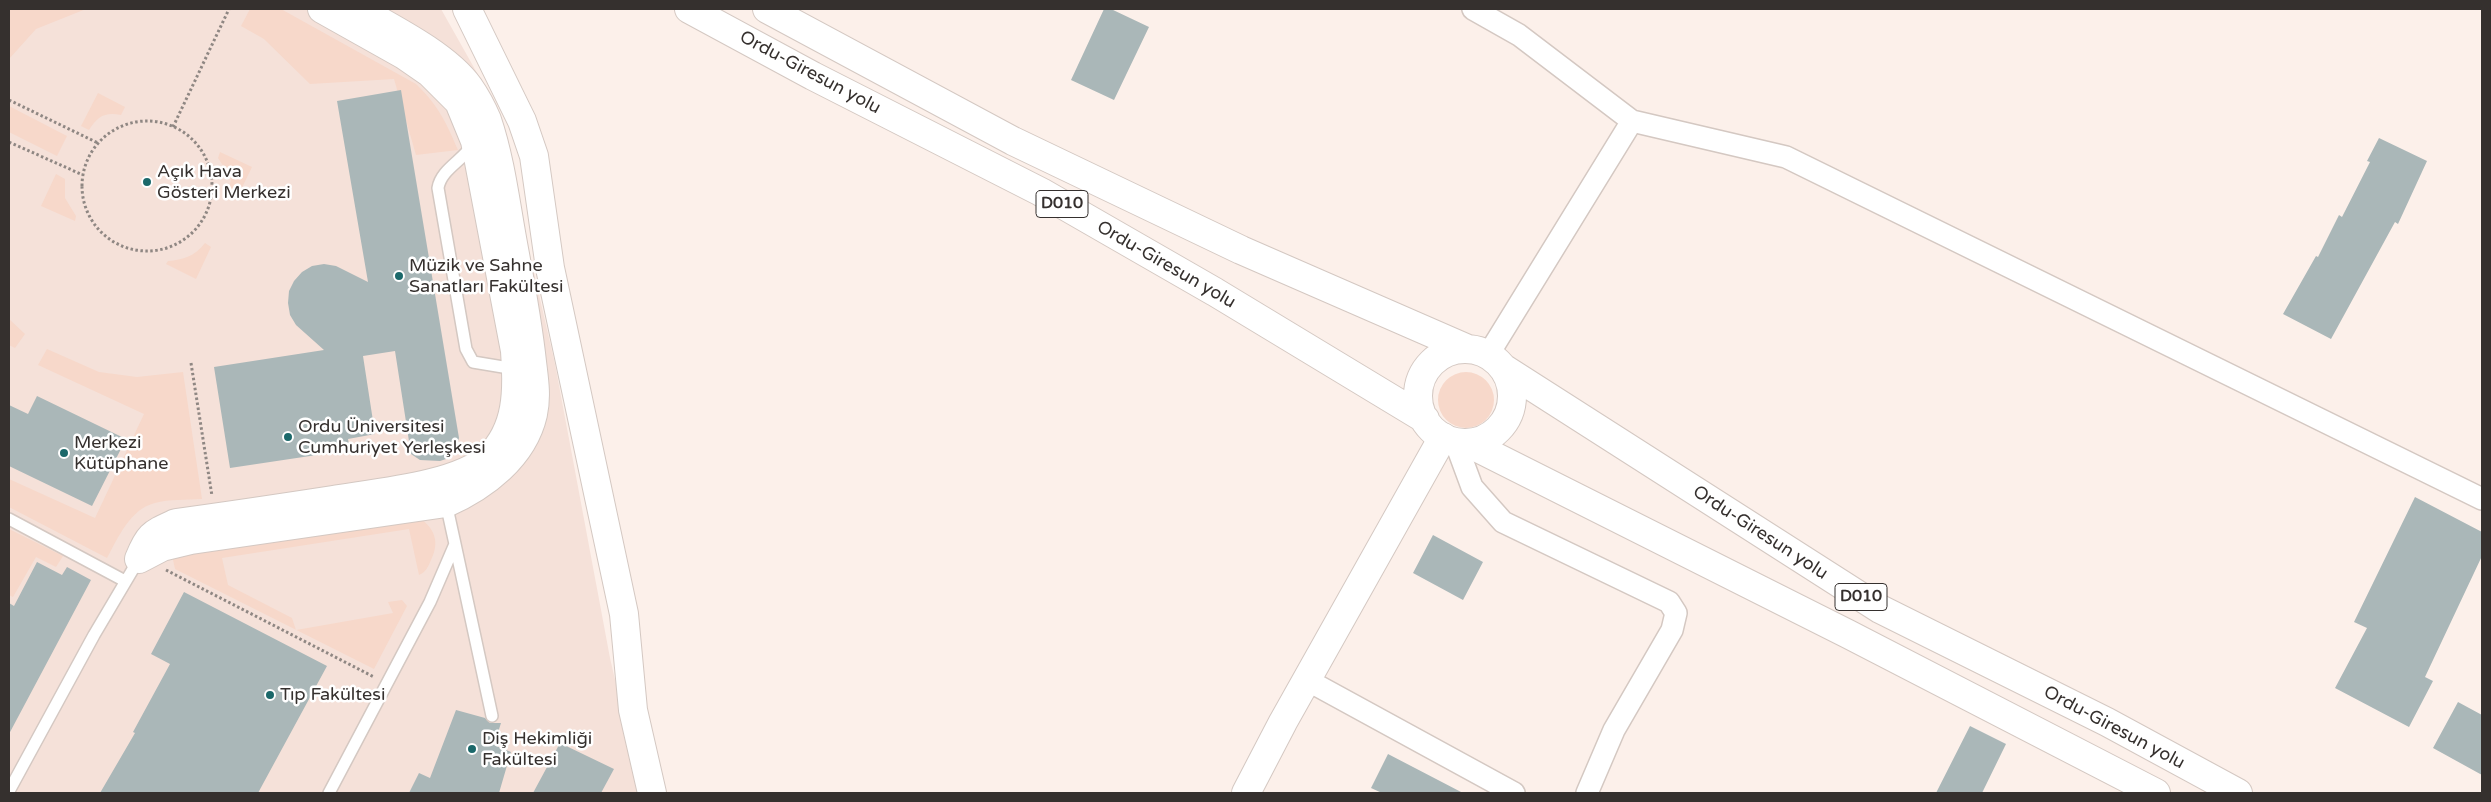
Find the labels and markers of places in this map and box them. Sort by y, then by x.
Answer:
place label: Açık Hava Gösteri Merkezi [157,161,291,203]
marker: Açık Hava Gösteri Merkezi [141,176,153,188]
place label: Müzik ve Sahne Sanatları Fakültesi [409,255,564,298]
marker: Müzik ve Sahne Sanatları Fakültesi [393,270,405,282]
place label: Ordu Üniversitesi Cumhuriyet Yerleşkesi [298,416,486,458]
marker: Ordu Üniversitesi Cumhuriyet Yerleşkesi [282,431,294,443]
place label: Merkezi Kütüphane [74,432,168,474]
marker: Merkezi Kütüphane [58,447,70,459]
place label: Tıp Fakültesi [280,684,385,706]
marker: Tıp Fakültesi [264,689,276,701]
place label: Diş Hekimliği Fakültesi [482,728,592,771]
marker: Diş Hekimliği Fakültesi [466,743,478,755]

